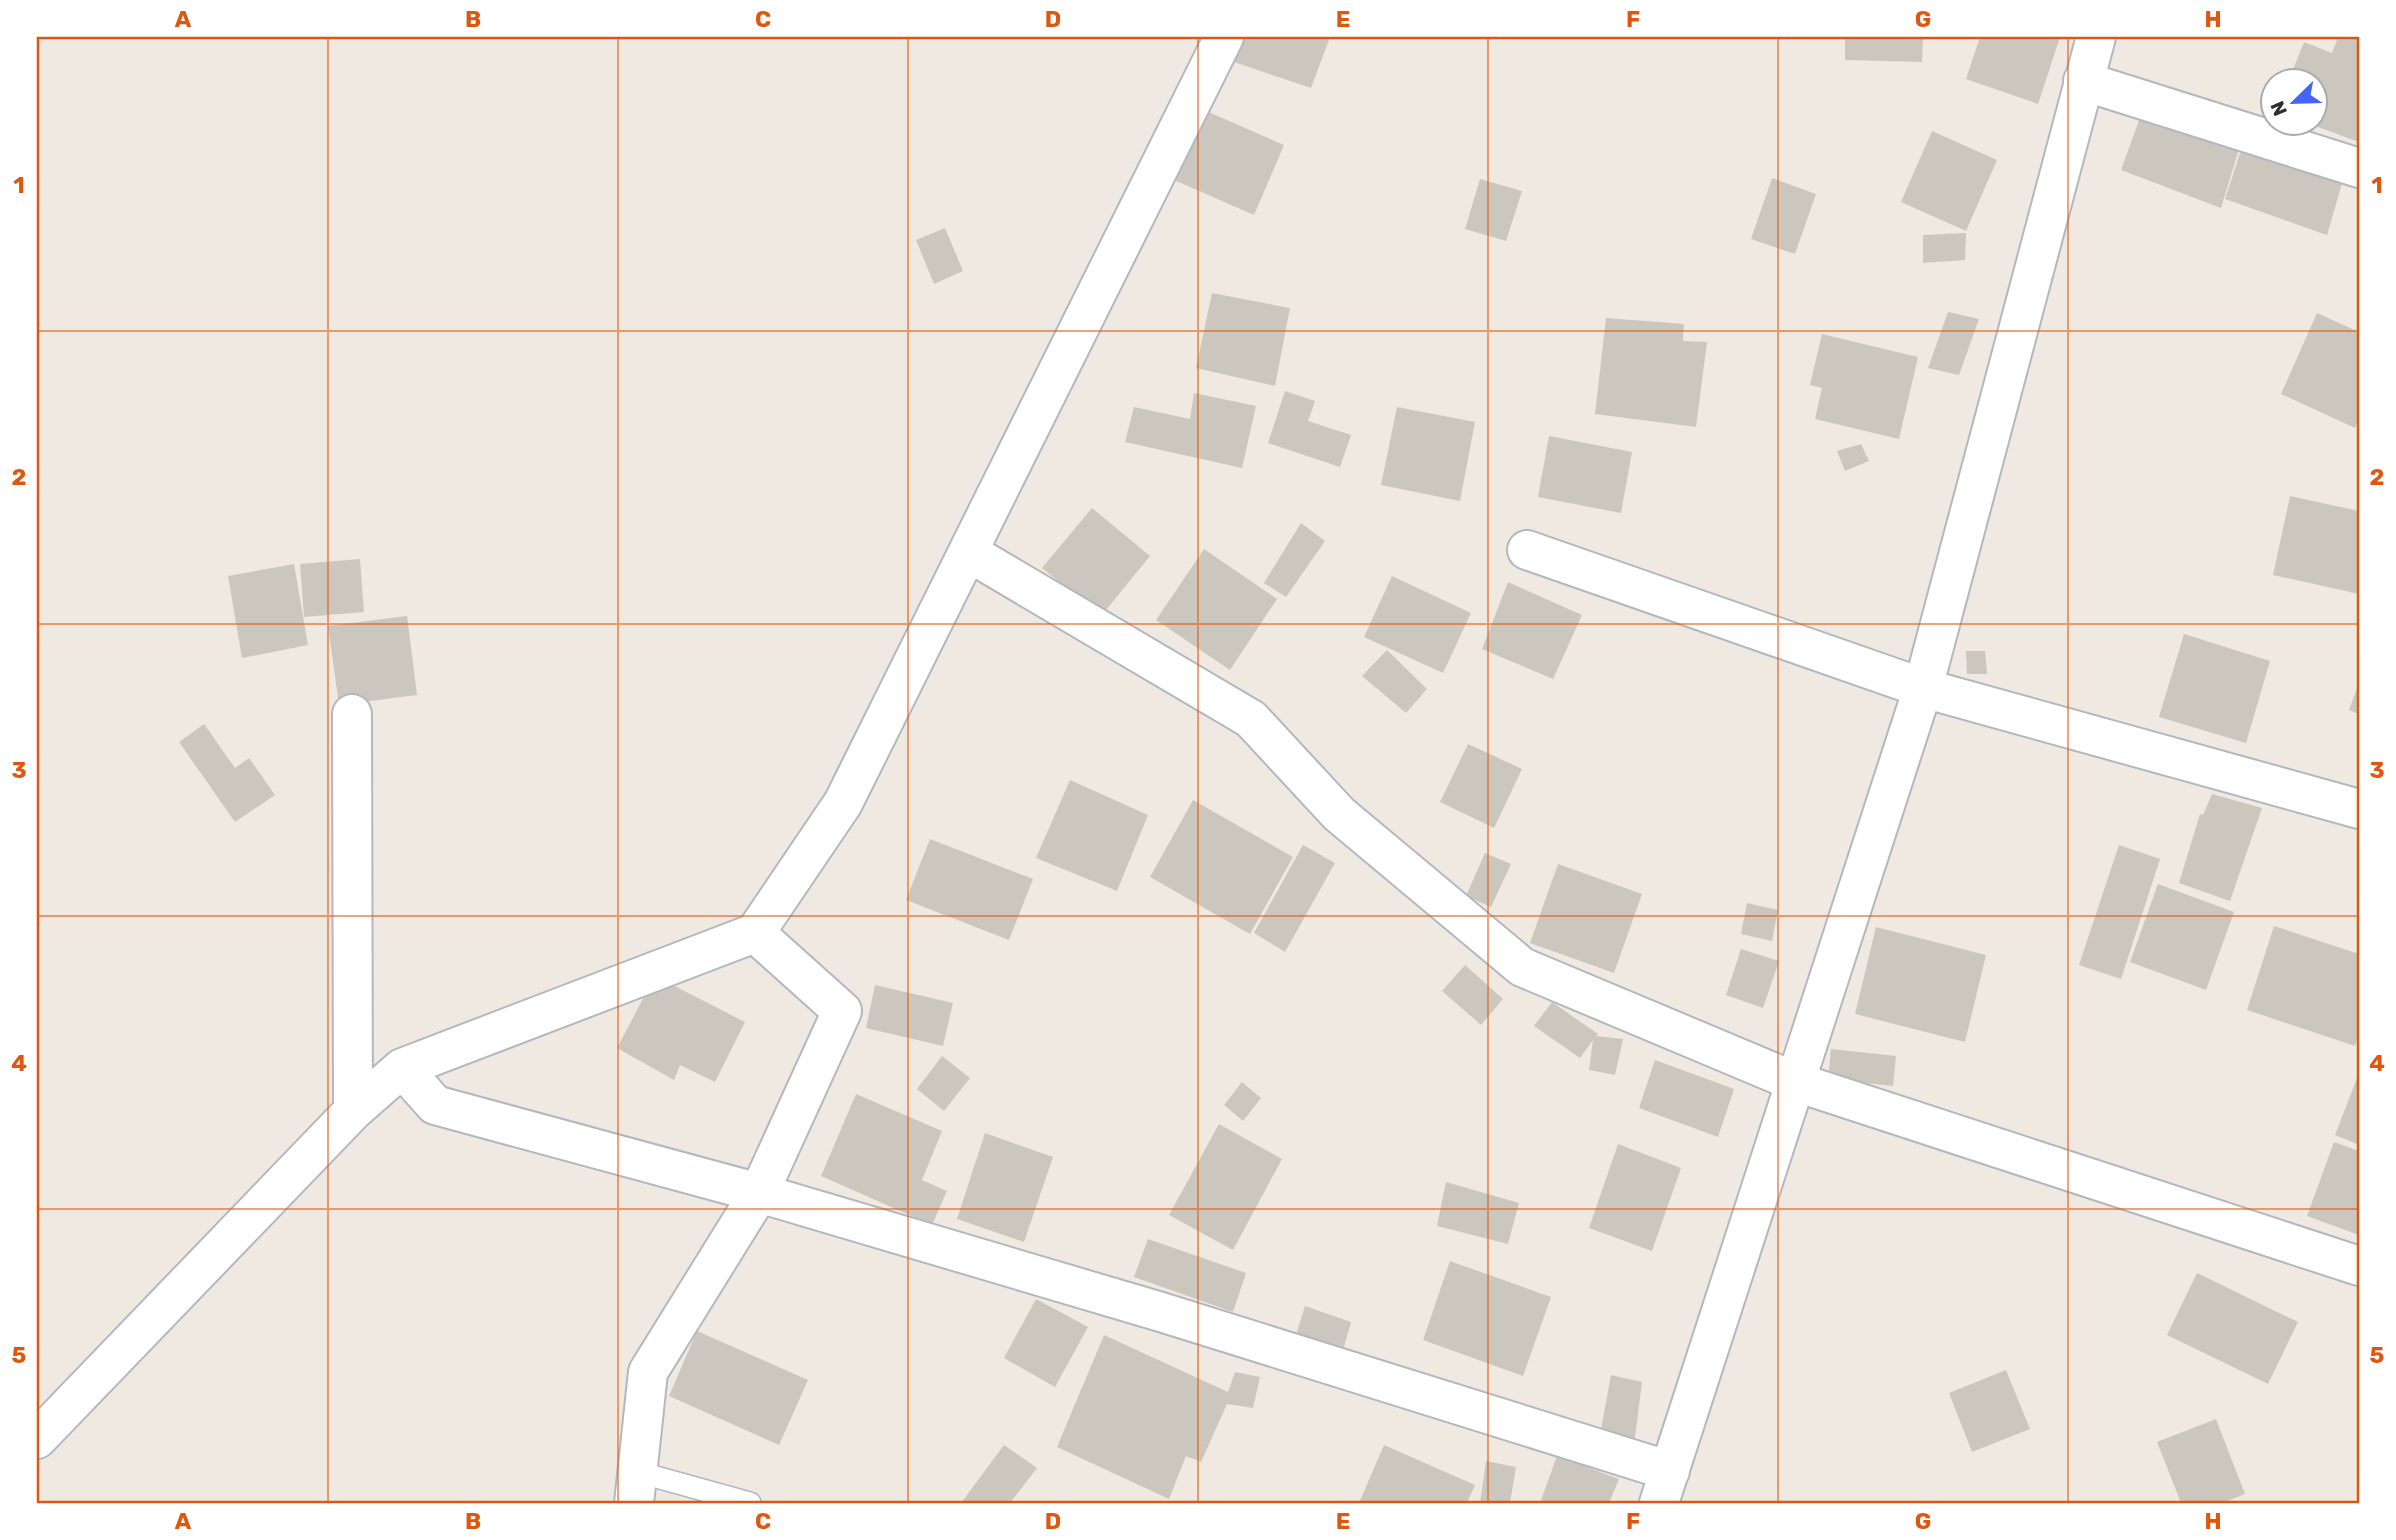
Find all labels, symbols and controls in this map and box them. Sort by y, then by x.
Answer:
text: A [175,5,192,33]
text: B [465,5,481,33]
text: C [755,5,771,33]
text: D [1045,5,1061,33]
text: E [1336,5,1350,33]
text: F [1626,5,1640,33]
text: G [1915,5,1931,33]
text: H [2204,5,2222,33]
north arrow [2260,66,2330,136]
text: N [2266,98,2292,119]
text: 1 [13,171,25,199]
text: 1 [2371,171,2383,199]
text: 2 [12,463,26,491]
text: 2 [2370,463,2384,491]
text: 3 [11,756,27,784]
text: 3 [2369,756,2385,784]
text: 4 [11,1049,27,1077]
text: 4 [2369,1049,2385,1077]
text: 5 [12,1341,27,1369]
text: 5 [2370,1341,2385,1369]
text: A [175,1507,192,1535]
text: B [465,1507,481,1535]
text: C [755,1507,771,1535]
text: D [1045,1507,1061,1535]
text: E [1336,1507,1350,1535]
text: F [1626,1507,1640,1535]
text: G [1915,1507,1931,1535]
text: H [2204,1507,2222,1535]

